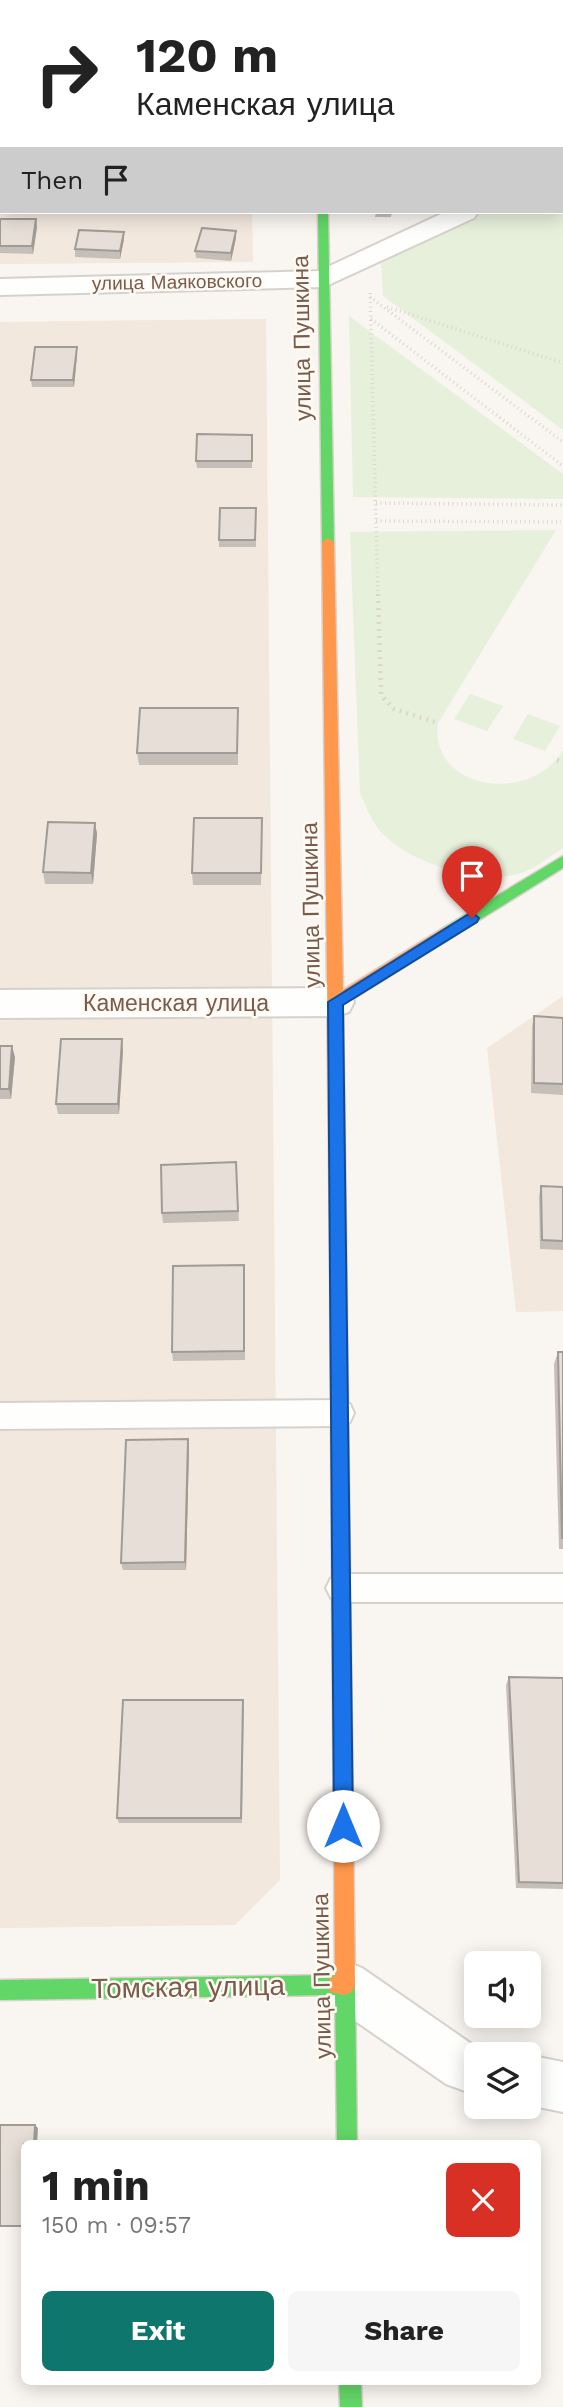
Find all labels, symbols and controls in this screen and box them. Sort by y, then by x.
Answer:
text: 120 m [136,26,278,84]
icon: right [21,28,112,119]
text: Каменская улица [136,85,395,123]
icon: arrive [97,161,135,199]
text: Then [21,165,83,195]
street label: улица Пушкина [287,255,317,421]
street label: улица Маяковского [92,269,262,295]
street label: улица Пушкина [296,822,326,988]
pin [442,846,502,918]
icon: arrive [453,857,491,895]
street label: Каменская улица [83,990,269,1017]
position arrow [306,1789,380,1863]
street label: улица Пушкина [307,1893,337,2059]
map controls [464,1951,541,2119]
button: sound [464,1951,541,2028]
street label: Томская улица [91,1969,286,2005]
button: layers [464,2042,541,2119]
text: 1 min [42,2161,150,2210]
button: close [446,2163,520,2237]
text: 150 m · 09:57 [42,2212,191,2239]
button: Exit [42,2291,274,2371]
button: Share [288,2291,520,2371]

